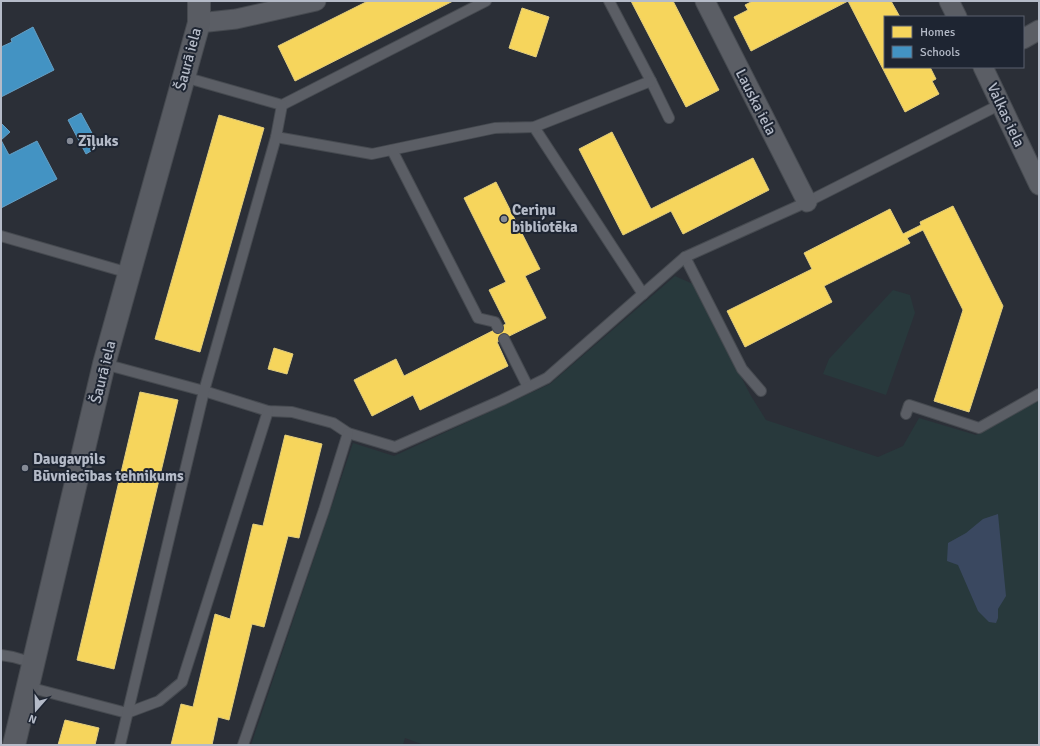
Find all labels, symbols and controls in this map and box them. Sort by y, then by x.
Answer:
legend [884,16,1024,68]
street label: Šaurā iela [170,25,205,92]
text: Homes [920,25,955,40]
text: Schools [920,45,960,60]
street label: Lauska iela [732,66,780,138]
street label: Valkas iela [983,80,1029,150]
place label: Zīļuks [78,132,119,151]
marker: Zīļuks [65,136,75,146]
place label: Ceriņu bibliotēka [512,201,578,236]
marker: Ceriņu bibliotēka [499,214,509,224]
street label: Šaurā iela [86,338,119,405]
place label: Daugavpils Būvniecības tehnikums [33,450,184,485]
marker: Daugavpils Būvniecības tehnikums [20,463,30,473]
north arrow [16,690,56,730]
text: N [27,712,39,726]

